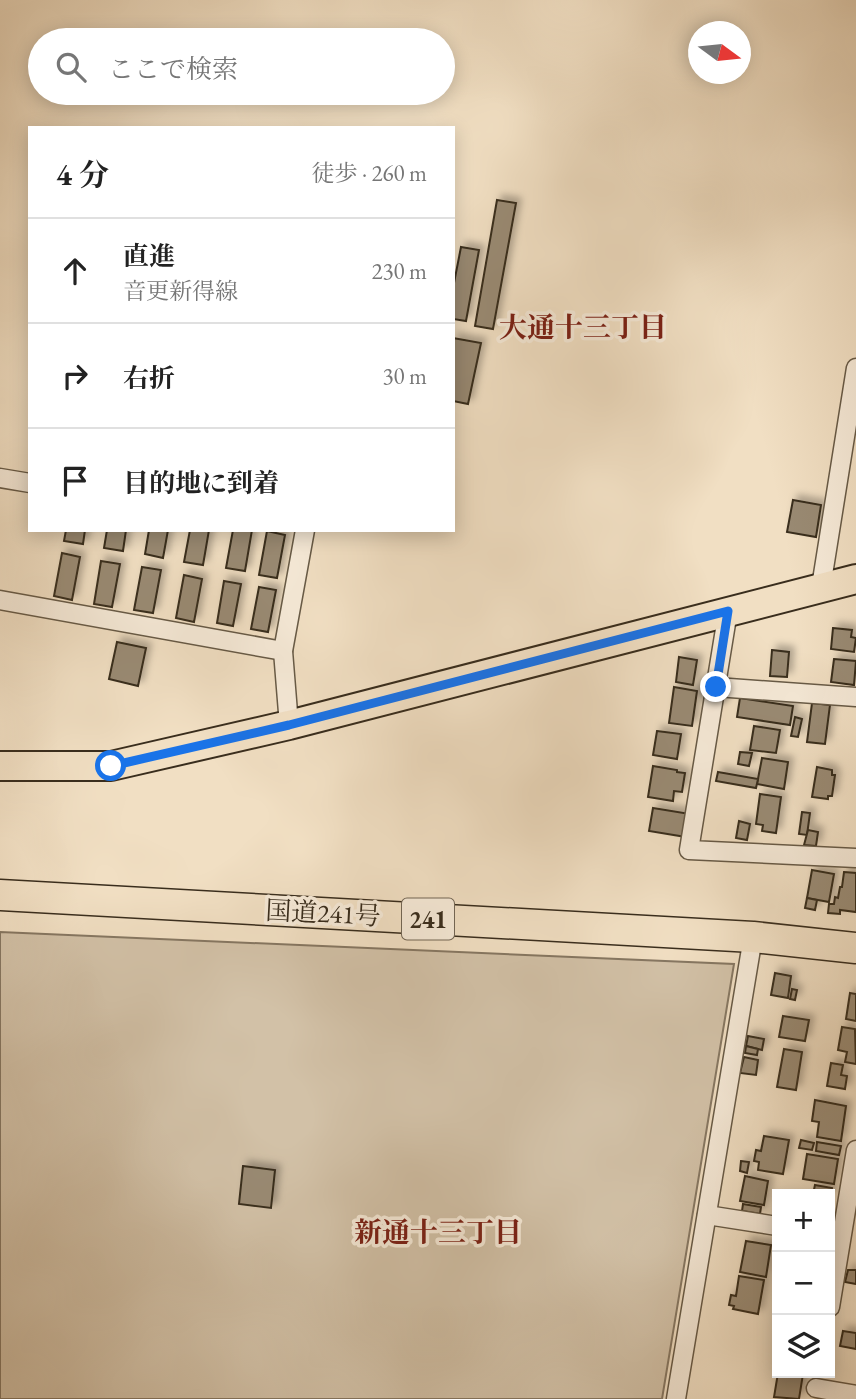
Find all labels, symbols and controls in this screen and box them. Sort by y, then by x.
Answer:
north arrow [688,21,751,84]
search box [28,28,455,105]
icon: search [52,48,90,86]
text: ここで検索 [108,52,238,86]
text: 4 分 [56,155,109,194]
text: 徒歩 · 260 m [312,158,427,188]
text: 直進 [123,239,175,273]
icon: ahead [56,252,94,290]
text: 230 m [371,256,427,286]
text: 音更新得線 [123,276,238,306]
district label: 大通十三丁目 [499,309,667,345]
icon: right [56,357,94,395]
text: 右折 [123,361,175,395]
text: 30 m [382,361,427,391]
icon: arrive [56,462,94,500]
text: 目的地に到着 [123,466,279,500]
route end [700,671,731,702]
route start [95,750,126,781]
street label: 国道241号 [264,893,382,933]
road number: 241 [402,898,454,939]
map controls [772,1189,835,1378]
button: + [772,1189,835,1252]
district label: 新通十三丁目 [354,1214,522,1250]
button: − [772,1252,835,1315]
button: layers [772,1315,835,1378]

